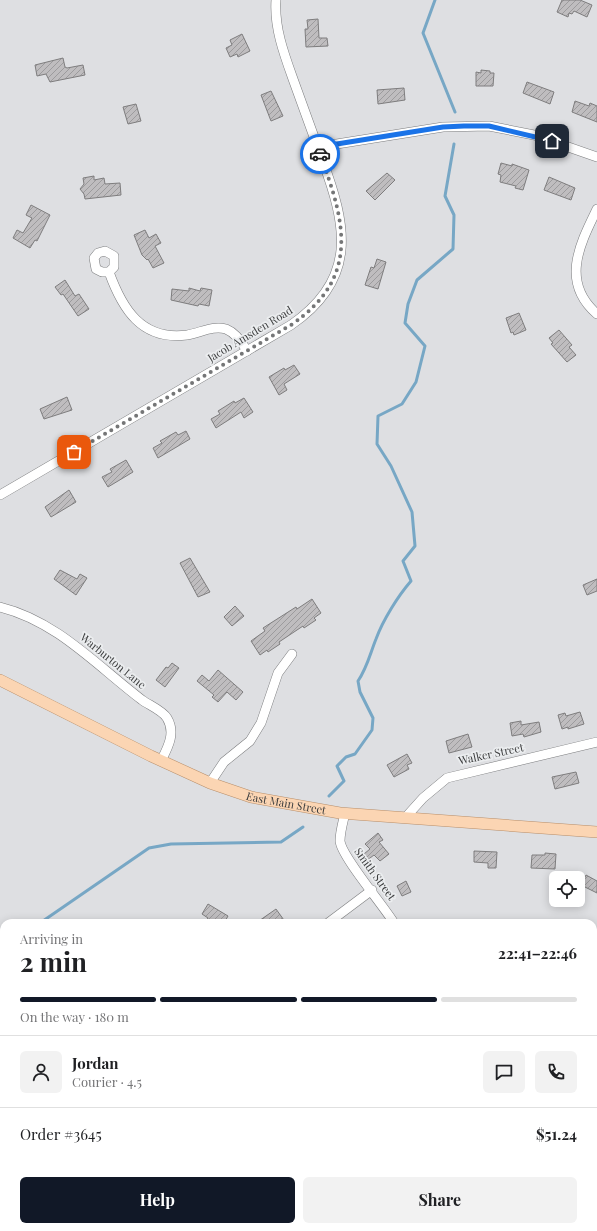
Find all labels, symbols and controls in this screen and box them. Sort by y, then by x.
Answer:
pin [535,124,569,158]
icon: home [541,130,563,152]
courier [300,134,340,174]
icon: car [309,143,331,165]
street label: Jacob Amsden Road [204,302,296,365]
pin [57,435,91,469]
icon: bag [63,441,85,463]
street label: Warburton Lane [77,629,150,692]
street label: Walker Street [456,739,525,768]
street label: East Main Street [244,788,327,817]
street label: Smith Street [351,844,400,903]
map controls [549,871,585,907]
button: locate [549,871,585,907]
text: Arriving in [20,930,83,947]
text: 22:41–22:46 [498,943,577,963]
text: 2 min [20,944,87,979]
text: On the way · 180 m [20,1008,129,1025]
button: person [20,1051,62,1093]
button: chat [483,1051,525,1093]
button: phone [535,1051,577,1093]
text: Jordan [72,1053,118,1073]
text: Courier · 4.5 [72,1073,142,1090]
text: Order #3645 [20,1124,102,1144]
text: $51.24 [536,1124,577,1144]
button: Help [20,1177,295,1223]
button: Share [303,1177,577,1223]

